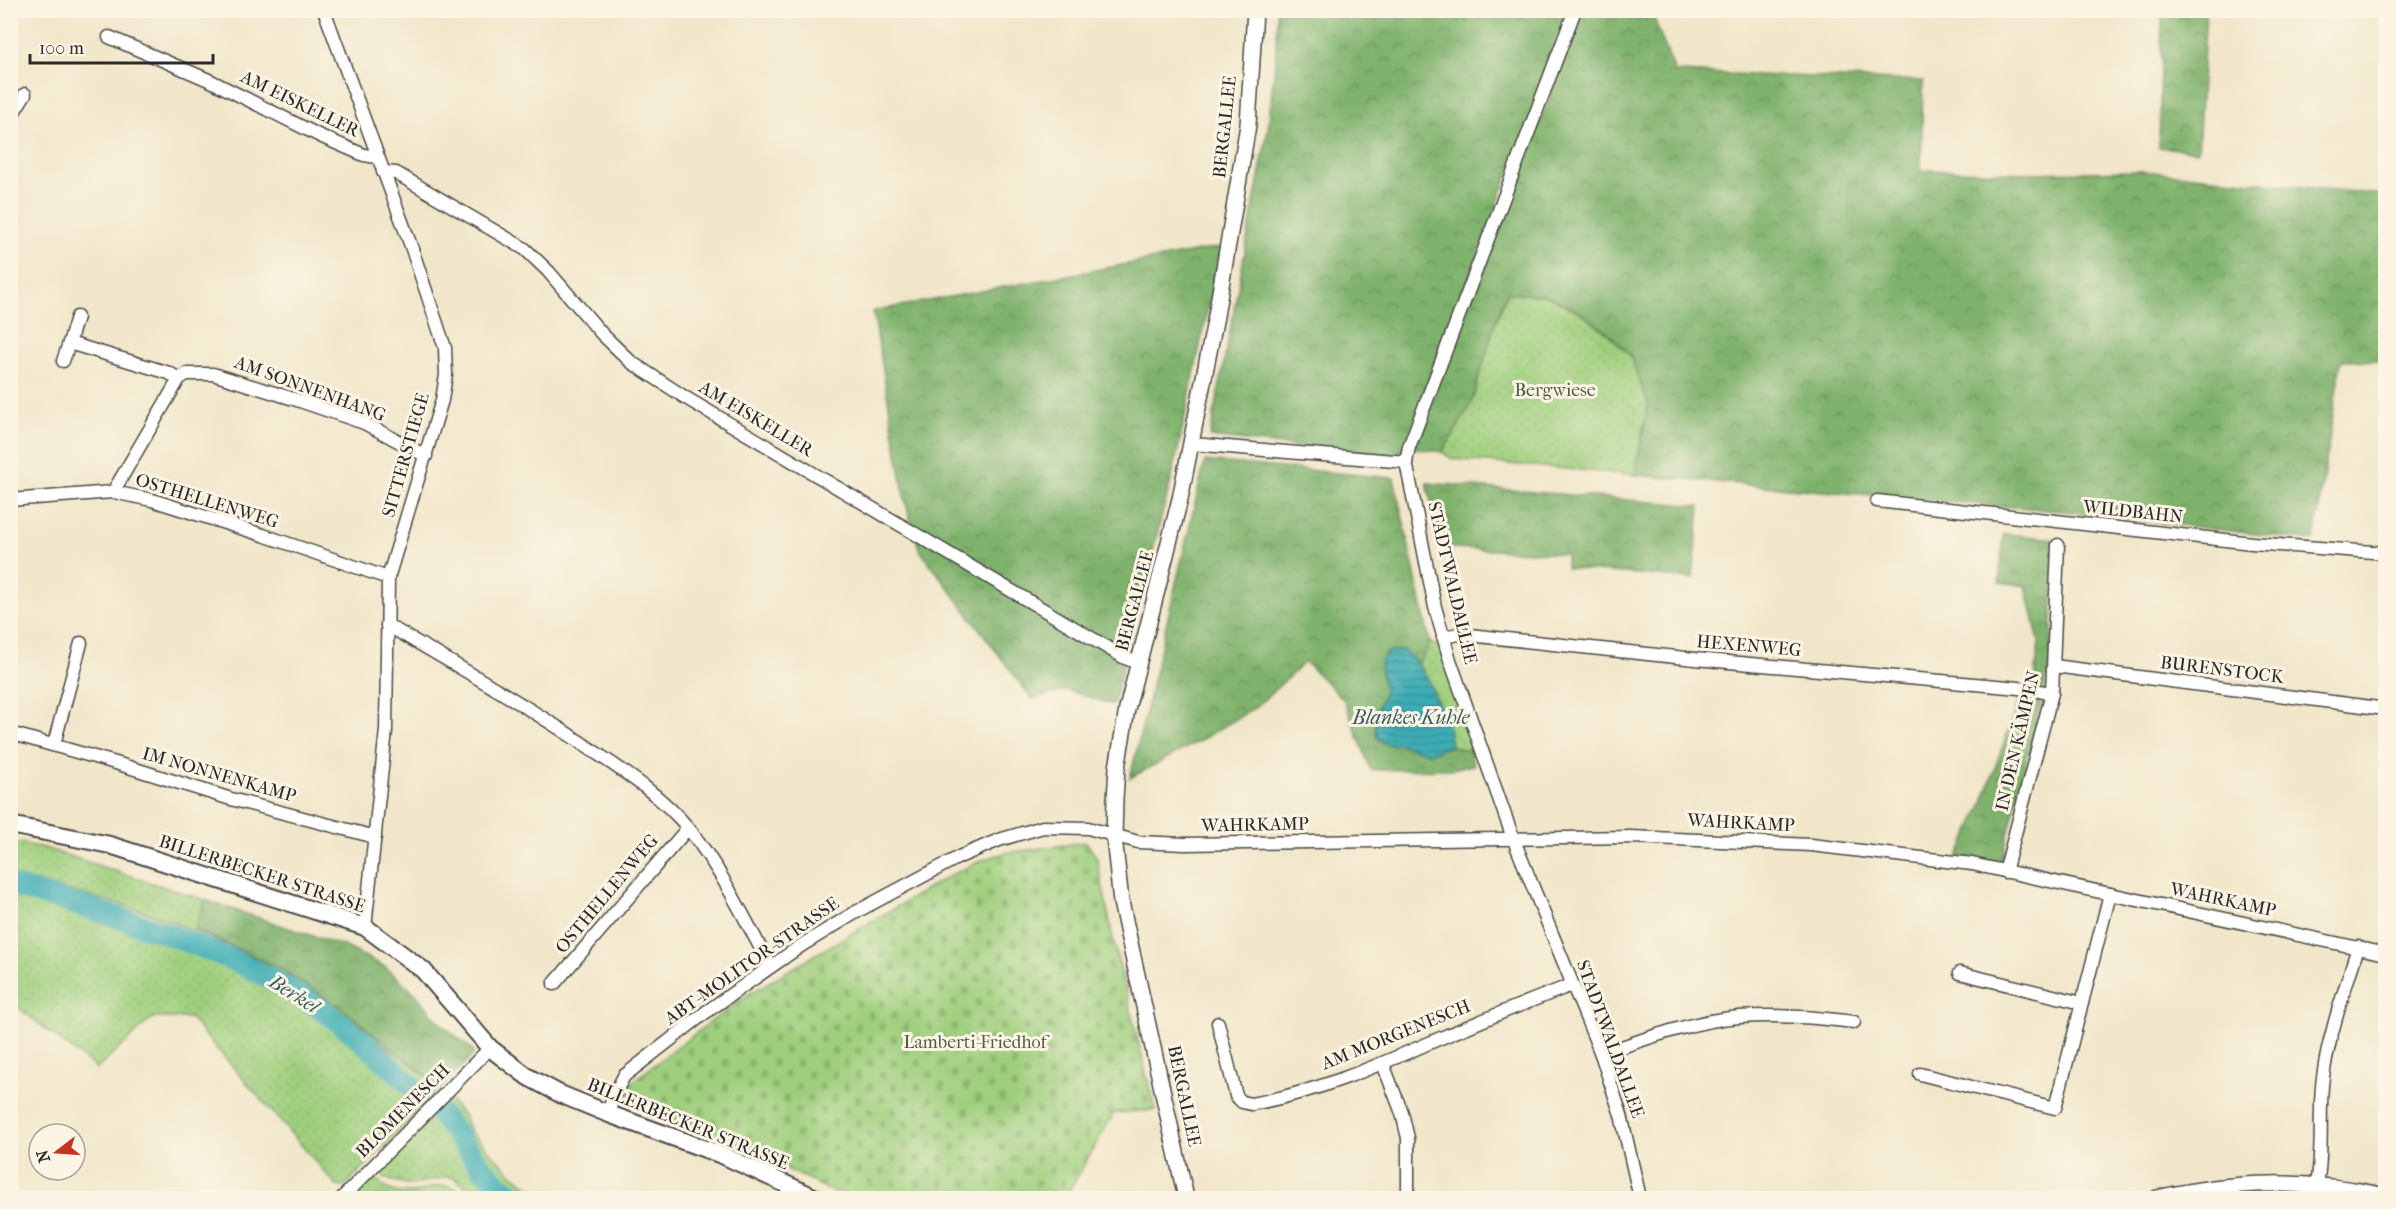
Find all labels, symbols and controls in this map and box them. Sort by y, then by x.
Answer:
scale bar [30,27,213,65]
text: 100 m [39,38,84,59]
street label: AM EISKELLER [236,66,363,142]
street label: BERGALLEE [1209,75,1241,179]
street label: AM SONNENHANG [231,352,389,426]
street label: AM EISKELLER [694,376,818,462]
park label: Bergwiese [1514,380,1596,401]
street label: SITTERSTIEGE [378,390,434,520]
street label: OSTHELLENWEG [133,469,281,533]
street label: WILDBAHN [2081,496,2184,528]
street label: STADTWALDALLEE [1423,500,1481,666]
street label: BERGALLEE [1112,548,1158,654]
street label: HEXENWEG [1696,631,1803,661]
street label: BURENSTOCK [2159,652,2286,688]
street label: IN DEN KÄMPEN [1991,668,2044,813]
water label: Blankes Kuhle [1351,706,1471,729]
street label: IM NONNENKAMP [140,743,298,807]
street label: WAHRKAMP [1686,810,1795,836]
street label: WAHRKAMP [1200,814,1309,836]
street label: OSTHELLENWEG [551,830,663,958]
street label: BILLERBECKER STRASSE [156,831,368,917]
street label: WAHRKAMP [2167,878,2278,921]
street label: ABT-MOLITOR-STRASSE [660,893,843,1030]
street label: STADTWALDALLEE [1572,957,1648,1121]
water label: Berkel [264,969,325,1019]
street label: AM MORGENESCH [1317,996,1474,1075]
park label: Lamberti-Friedhof [904,1032,1050,1053]
street label: BERGALLEE [1163,1043,1205,1149]
street label: BLOMENESCH [352,1060,454,1162]
street label: BILLERBECKER STRASSE [584,1074,792,1174]
north arrow [27,1122,87,1182]
text: N [32,1147,54,1165]

